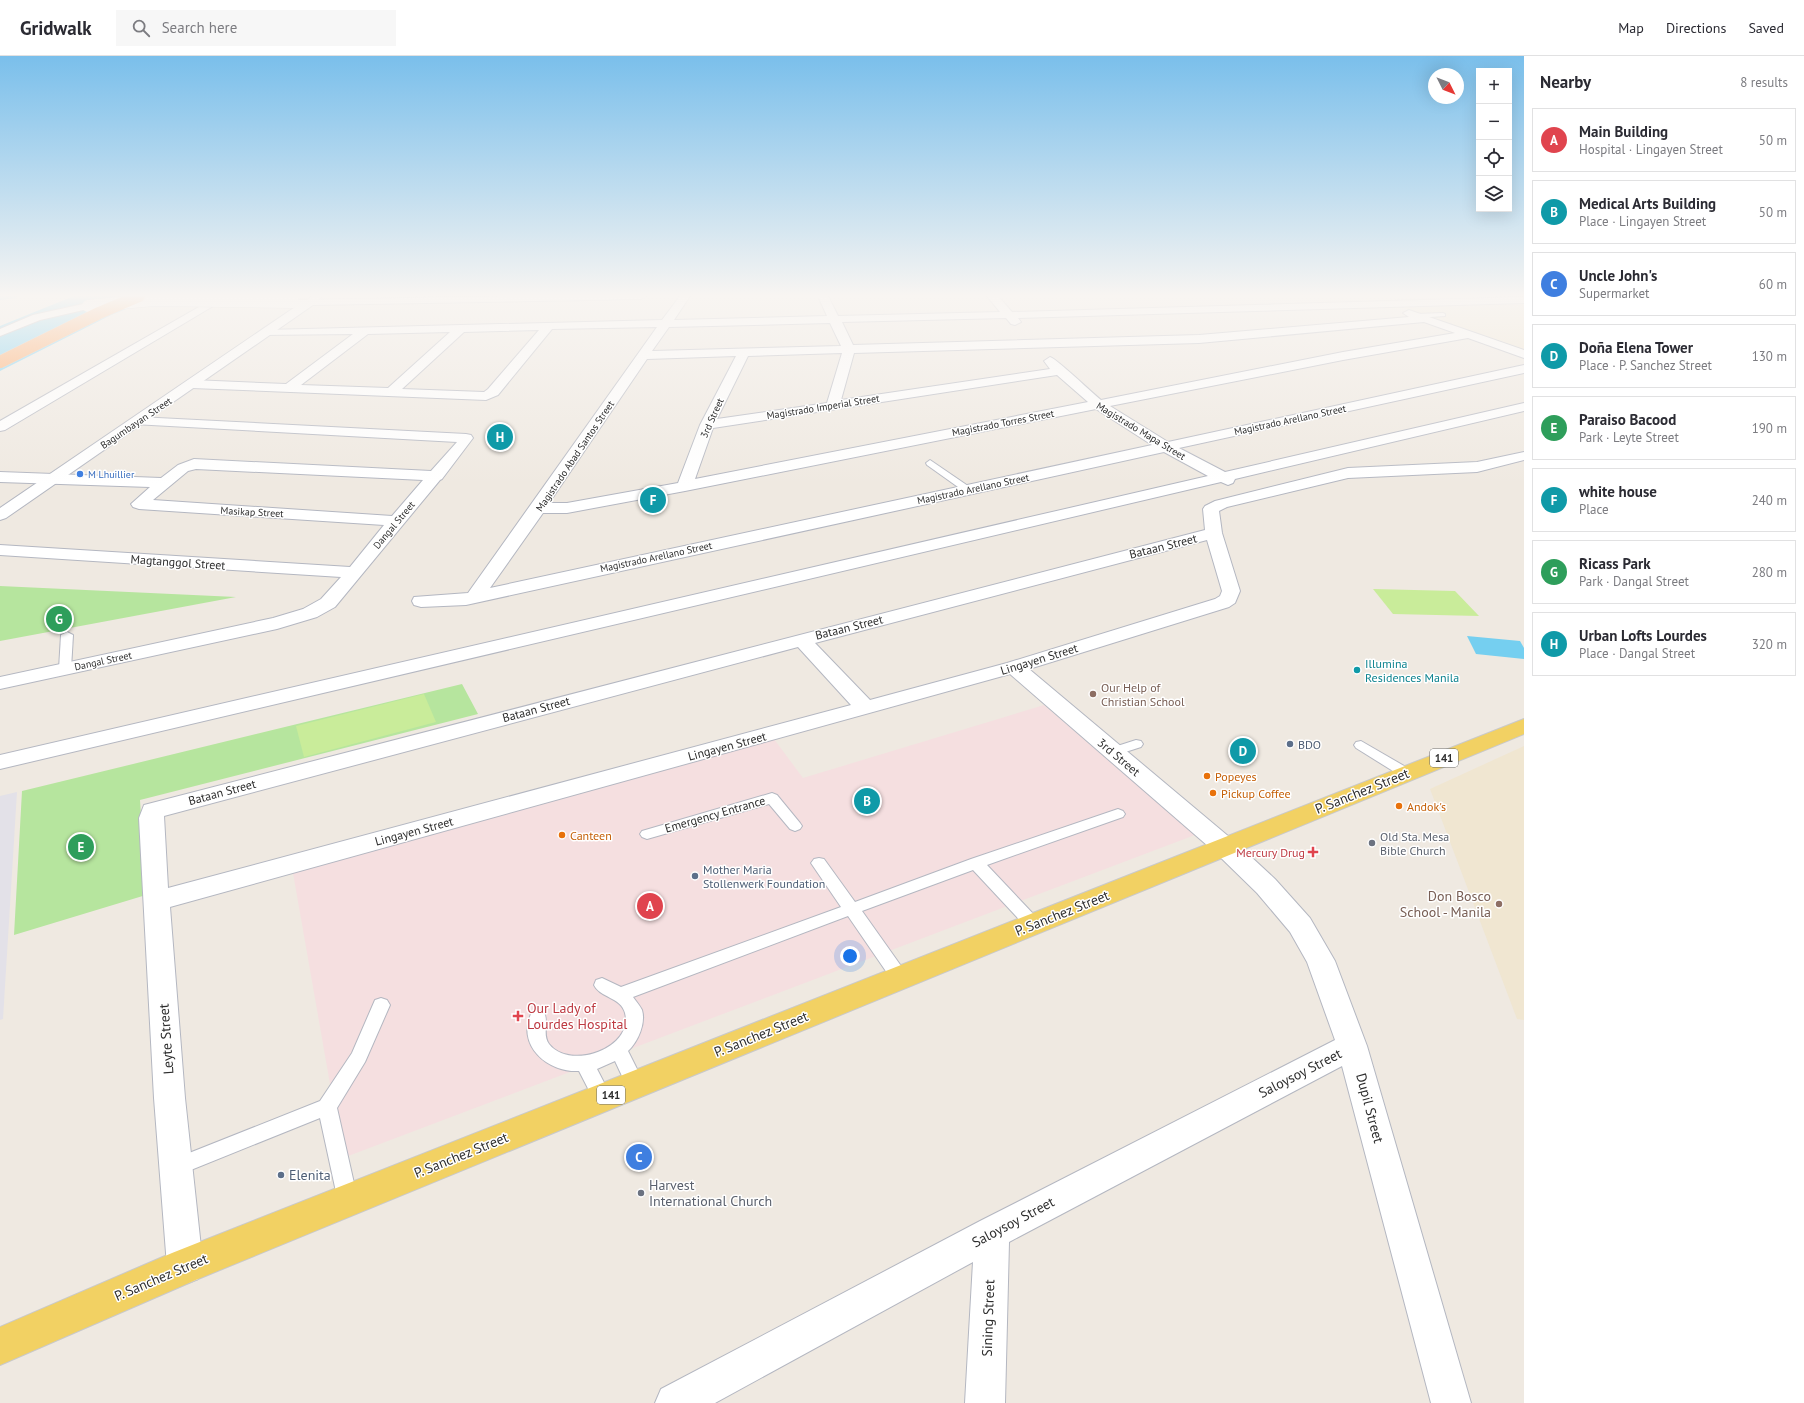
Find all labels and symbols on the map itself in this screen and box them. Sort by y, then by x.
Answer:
north arrow [1428,68,1464,104]
street label: Magistrado Imperial Street [766,392,881,422]
street label: Bagumbayan Street [98,394,175,452]
street label: 3rd Street [697,395,727,440]
street label: Magistrado Abad Santos Street [533,398,617,514]
street label: Magistrado Mapa Street [1094,399,1188,463]
street label: Magistrado Arellano Street [1233,402,1348,438]
street label: Magistrado Torres Street [951,407,1056,439]
pin: H [487,422,513,452]
place label: M Lhuillier [88,468,135,481]
marker: M Lhuillier [75,469,85,479]
street label: Magistrado Arellano Street [916,471,1031,507]
pin: F [640,485,666,515]
street label: Dangal Street [370,498,418,552]
street label: Masikap Street [220,504,284,520]
street label: Bataan Street [1128,530,1198,562]
street label: Magistrado Arellano Street [599,539,714,575]
street label: Magtanggol Street [130,551,226,573]
pin: G [46,604,72,634]
street label: Bataan Street [814,611,884,643]
street label: Lingayen Street [998,640,1080,678]
street label: Dangal Street [73,648,134,673]
place label: Illumina Residences Manila [1365,656,1459,685]
marker: Illumina Residences Manila [1352,665,1362,675]
place label: Our Help of Christian School [1101,680,1185,709]
marker: Our Help of Christian School [1088,689,1098,699]
street label: Bataan Street [501,693,571,725]
street label: Lingayen Street [686,728,768,764]
street label: 3rd Street [1095,735,1143,779]
pin: D [1230,736,1256,766]
place label: BDO [1298,737,1321,752]
marker: BDO [1285,739,1295,749]
road number: 141 [1430,749,1458,767]
street label: P. Sanchez Street [1312,764,1412,818]
place label: Popeyes [1215,769,1257,784]
marker: Popeyes [1202,771,1212,781]
street label: Bataan Street [187,776,257,808]
pin: B [854,786,880,816]
place label: Pickup Coffee [1221,786,1291,801]
marker: Pickup Coffee [1208,788,1218,798]
street label: Emergency Entrance [663,792,767,836]
place label: Andok's [1407,799,1446,814]
marker: Andok's [1394,801,1404,811]
street label: Lingayen Street [373,813,455,849]
place label: Canteen [570,828,612,843]
place label: Old Sta. Mesa Bible Church [1380,829,1449,858]
marker: Canteen [557,830,567,840]
pin: E [68,832,94,862]
marker: Old Sta. Mesa Bible Church [1367,838,1377,848]
place label: Mercury Drug [1236,845,1305,860]
marker: Mercury Drug [1308,847,1318,857]
place label: Mother Maria Stollenwerk Foundation [703,862,825,891]
marker: Mother Maria Stollenwerk Foundation [690,871,700,881]
street label: P. Sanchez Street [1012,886,1112,940]
place label: Don Bosco School - Manila [1400,887,1491,921]
pin: A [637,891,663,921]
marker: Don Bosco School - Manila [1494,899,1504,909]
your location [840,946,860,966]
place label: Our Lady of Lourdes Hospital [527,999,627,1033]
street label: Leyte Street [155,1003,177,1075]
street label: P. Sanchez Street [711,1007,811,1061]
marker: Our Lady of Lourdes Hospital [512,1010,524,1022]
street label: Saloysoy Street [1255,1044,1345,1102]
street label: Dupil Street [1352,1071,1388,1145]
road number: 141 [597,1086,625,1104]
street label: P. Sanchez Street [411,1128,511,1182]
pin: C [626,1142,652,1172]
place label: Elenita [289,1166,331,1184]
marker: Elenita [276,1170,286,1180]
place label: Harvest International Church [649,1176,772,1210]
marker: Harvest International Church [636,1188,646,1198]
street label: Saloysoy Street [969,1193,1058,1251]
street label: P. Sanchez Street [111,1249,211,1305]
street label: Sining Street [978,1279,998,1357]

